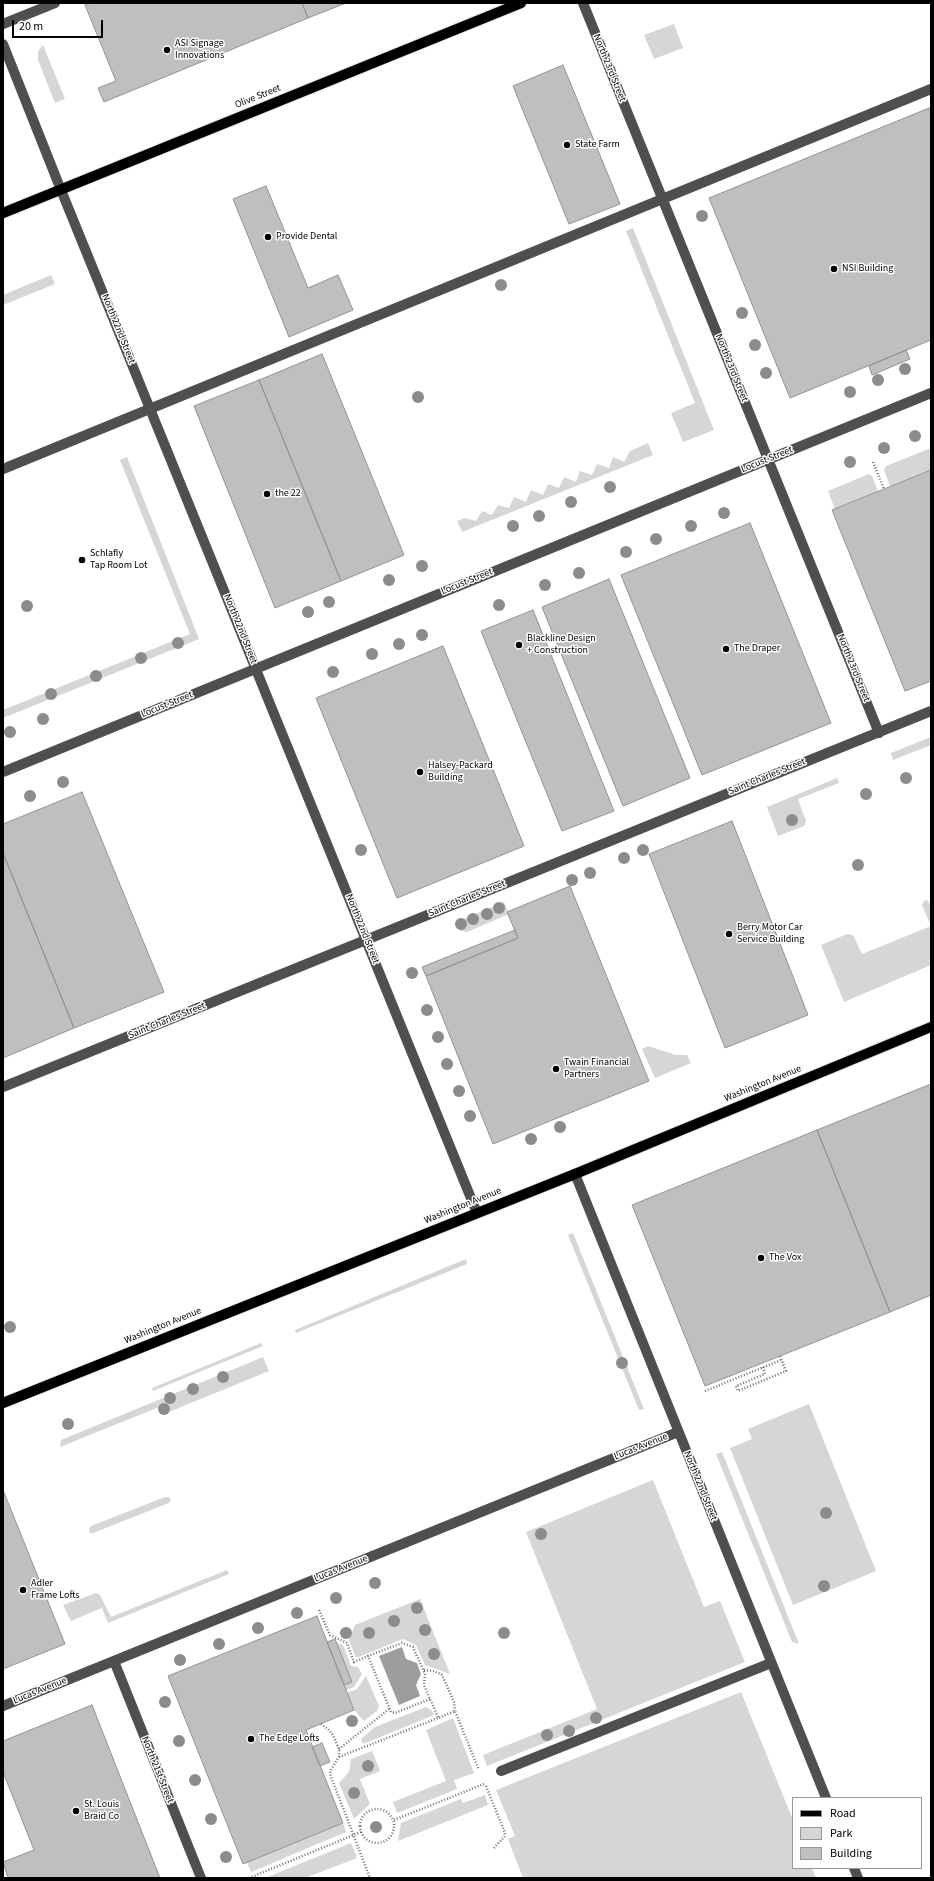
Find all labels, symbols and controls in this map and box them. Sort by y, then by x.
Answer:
scale bar [14,12,105,38]
text: 20 m [19,18,43,35]
street label: North 23rd Street [590,32,628,104]
place label: ASI Signage Innovations [175,38,224,62]
marker: ASI Signage Innovations [162,45,172,55]
street label: Olive Street [233,82,283,112]
place label: State Farm [575,139,620,151]
marker: State Farm [562,140,572,150]
place label: Provide Dental [276,231,337,243]
marker: Provide Dental [263,232,273,242]
place label: NSI Building [842,263,893,275]
marker: NSI Building [829,264,839,274]
street label: North 22nd Street [99,292,137,366]
street label: North 23rd Street [712,332,750,404]
street label: Locust Street [739,444,795,476]
place label: the 22 [275,488,301,500]
marker: the 22 [262,489,272,499]
place label: Schlafly Tap Room Lot [90,548,147,572]
marker: Schlafly Tap Room Lot [77,555,87,565]
street label: Locust Street [439,566,495,598]
street label: North 22nd Street [221,592,259,666]
street label: North 23rd Street [834,632,872,704]
place label: Blackline Design + Construction [527,633,596,656]
marker: Blackline Design + Construction [514,640,524,650]
place label: The Draper [734,643,780,655]
marker: The Draper [721,644,731,654]
street label: Locust Street [139,689,195,721]
street label: Saint Charles Street [727,756,807,798]
place label: Halsey-Packard Building [428,760,493,784]
marker: Halsey-Packard Building [415,767,425,777]
street label: Saint Charles Street [427,878,507,920]
street label: North 22nd Street [343,892,381,966]
place label: Berry Motor Car Service Building [737,922,804,946]
marker: Berry Motor Car Service Building [724,929,734,939]
street label: Saint Charles Street [127,1000,207,1042]
place label: Twain Financial Partners [564,1057,629,1080]
street label: Washington Avenue [723,1063,803,1105]
marker: Twain Financial Partners [551,1064,561,1074]
street label: Washington Avenue [423,1185,503,1227]
place label: The Vox [769,1252,801,1264]
marker: The Vox [756,1253,766,1263]
street label: Washington Avenue [123,1305,203,1347]
street label: Lucas Avenue [612,1431,670,1463]
street label: North 22nd Street [681,1449,719,1523]
street label: Lucas Avenue [312,1553,370,1585]
place label: Adler Frame Lofts [31,1578,79,1602]
marker: Adler Frame Lofts [18,1585,28,1595]
street label: Lucas Avenue [11,1675,69,1707]
place label: The Edge Lofts [259,1733,320,1745]
marker: The Edge Lofts [246,1734,256,1744]
street label: North 21st Street [138,1735,176,1805]
legend [792,1797,922,1869]
place label: St. Louis Braid Co [84,1799,119,1822]
text: Road [830,1805,856,1822]
marker: St. Louis Braid Co [71,1806,81,1816]
text: Park [830,1825,852,1842]
text: Building [830,1845,872,1862]

